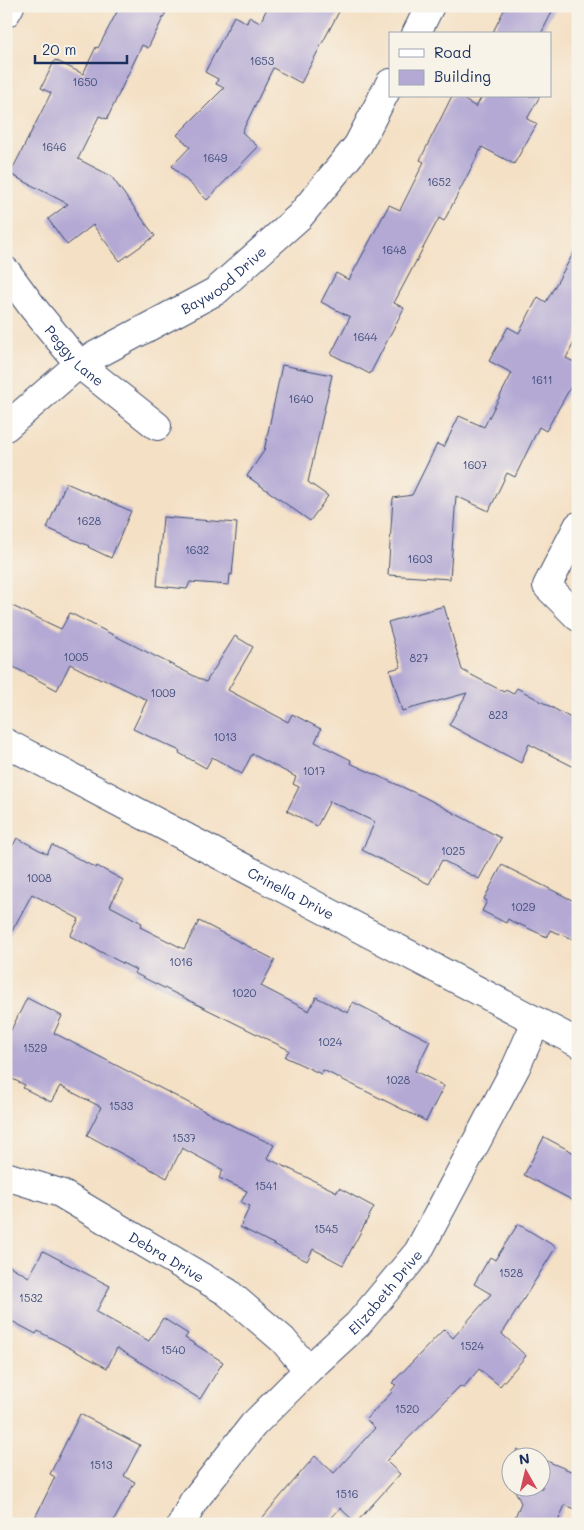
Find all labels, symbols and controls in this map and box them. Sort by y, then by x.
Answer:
scale bar [35,32,128,64]
legend [389,32,552,98]
text: 20 m [42,39,76,59]
text: Road [434,42,471,62]
house number: 1653 [250,53,275,68]
text: Building [434,66,491,86]
house number: 1650 [73,74,98,89]
house number: 1646 [42,139,66,154]
house number: 1649 [203,150,228,165]
house number: 1652 [427,174,451,189]
street label: Baywood Drive [177,242,270,318]
house number: 1648 [382,242,407,257]
street label: Peggy Lane [41,321,108,390]
house number: 1644 [353,329,378,344]
house number: 1611 [531,372,553,387]
house number: 1640 [289,391,314,406]
house number: 1607 [463,457,487,472]
house number: 1628 [77,513,102,528]
house number: 1632 [185,542,209,557]
house number: 1603 [408,551,433,566]
house number: 1005 [64,649,88,664]
house number: 827 [410,650,428,665]
house number: 1009 [151,685,176,700]
house number: 823 [488,707,508,722]
house number: 1013 [213,729,237,744]
house number: 1017 [303,763,325,778]
house number: 1025 [441,843,465,858]
street label: Crinella Drive [245,862,338,923]
house number: 1008 [26,870,52,885]
house number: 1029 [511,899,536,914]
house number: 1016 [169,954,193,969]
house number: 1020 [232,985,257,1000]
house number: 1024 [318,1034,343,1049]
house number: 1529 [23,1040,47,1055]
house number: 1028 [386,1072,411,1087]
house number: 1533 [109,1098,134,1113]
house number: 1537 [172,1130,196,1145]
house number: 1541 [255,1178,277,1193]
house number: 1545 [314,1221,338,1236]
street label: Debra Drive [126,1227,208,1286]
street label: Elizabeth Drive [344,1245,426,1338]
house number: 1528 [499,1265,523,1280]
house number: 1532 [19,1290,43,1305]
house number: 1524 [460,1338,484,1353]
house number: 1540 [161,1342,185,1357]
house number: 1520 [395,1401,419,1416]
north arrow [502,1448,552,1498]
text: N [518,1448,531,1469]
house number: 1513 [90,1457,113,1472]
house number: 1516 [336,1486,358,1501]

